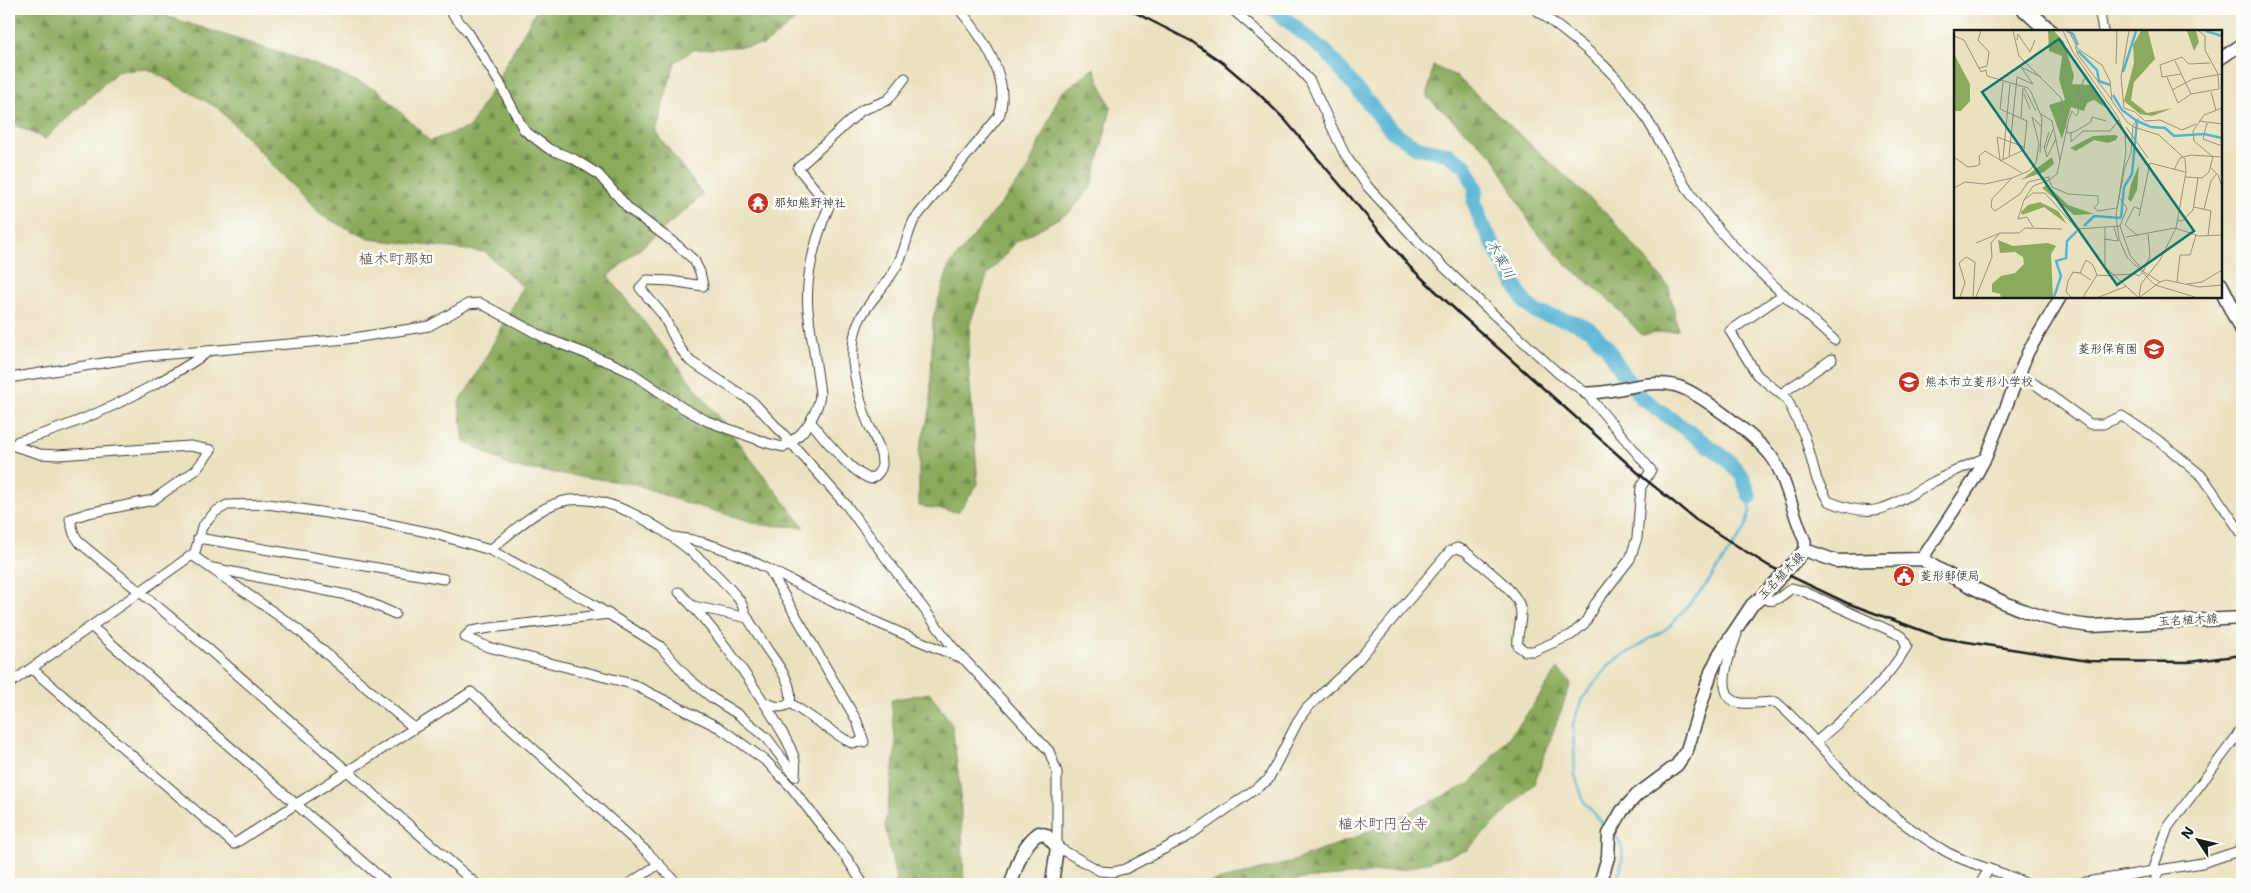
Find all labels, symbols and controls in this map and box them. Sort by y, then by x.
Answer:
inset map [1954,30,2221,298]
temple icon: 那知熊野神社 [746,191,770,215]
place label: 那知熊野神社 [774,195,846,211]
water label: 木葉川 [1483,236,1519,282]
district label: 植木町那知 [358,249,434,269]
school or university icon: 菱形保育園 [2142,337,2166,361]
place label: 菱形保育園 [2078,341,2138,357]
school or university icon: 熊本市立菱形小学校 [1897,370,1921,394]
place label: 熊本市立菱形小学校 [1925,374,2033,390]
street label: 玉名植木線 [1754,549,1808,603]
public building icon: 菱形郵便局 [1892,564,1916,588]
place label: 菱形郵便局 [1920,568,1980,584]
street label: 玉名植木線 [2158,610,2218,630]
district label: 植木町円台寺 [1338,814,1428,834]
north arrow [2174,816,2224,866]
text: N [2177,823,2198,842]

